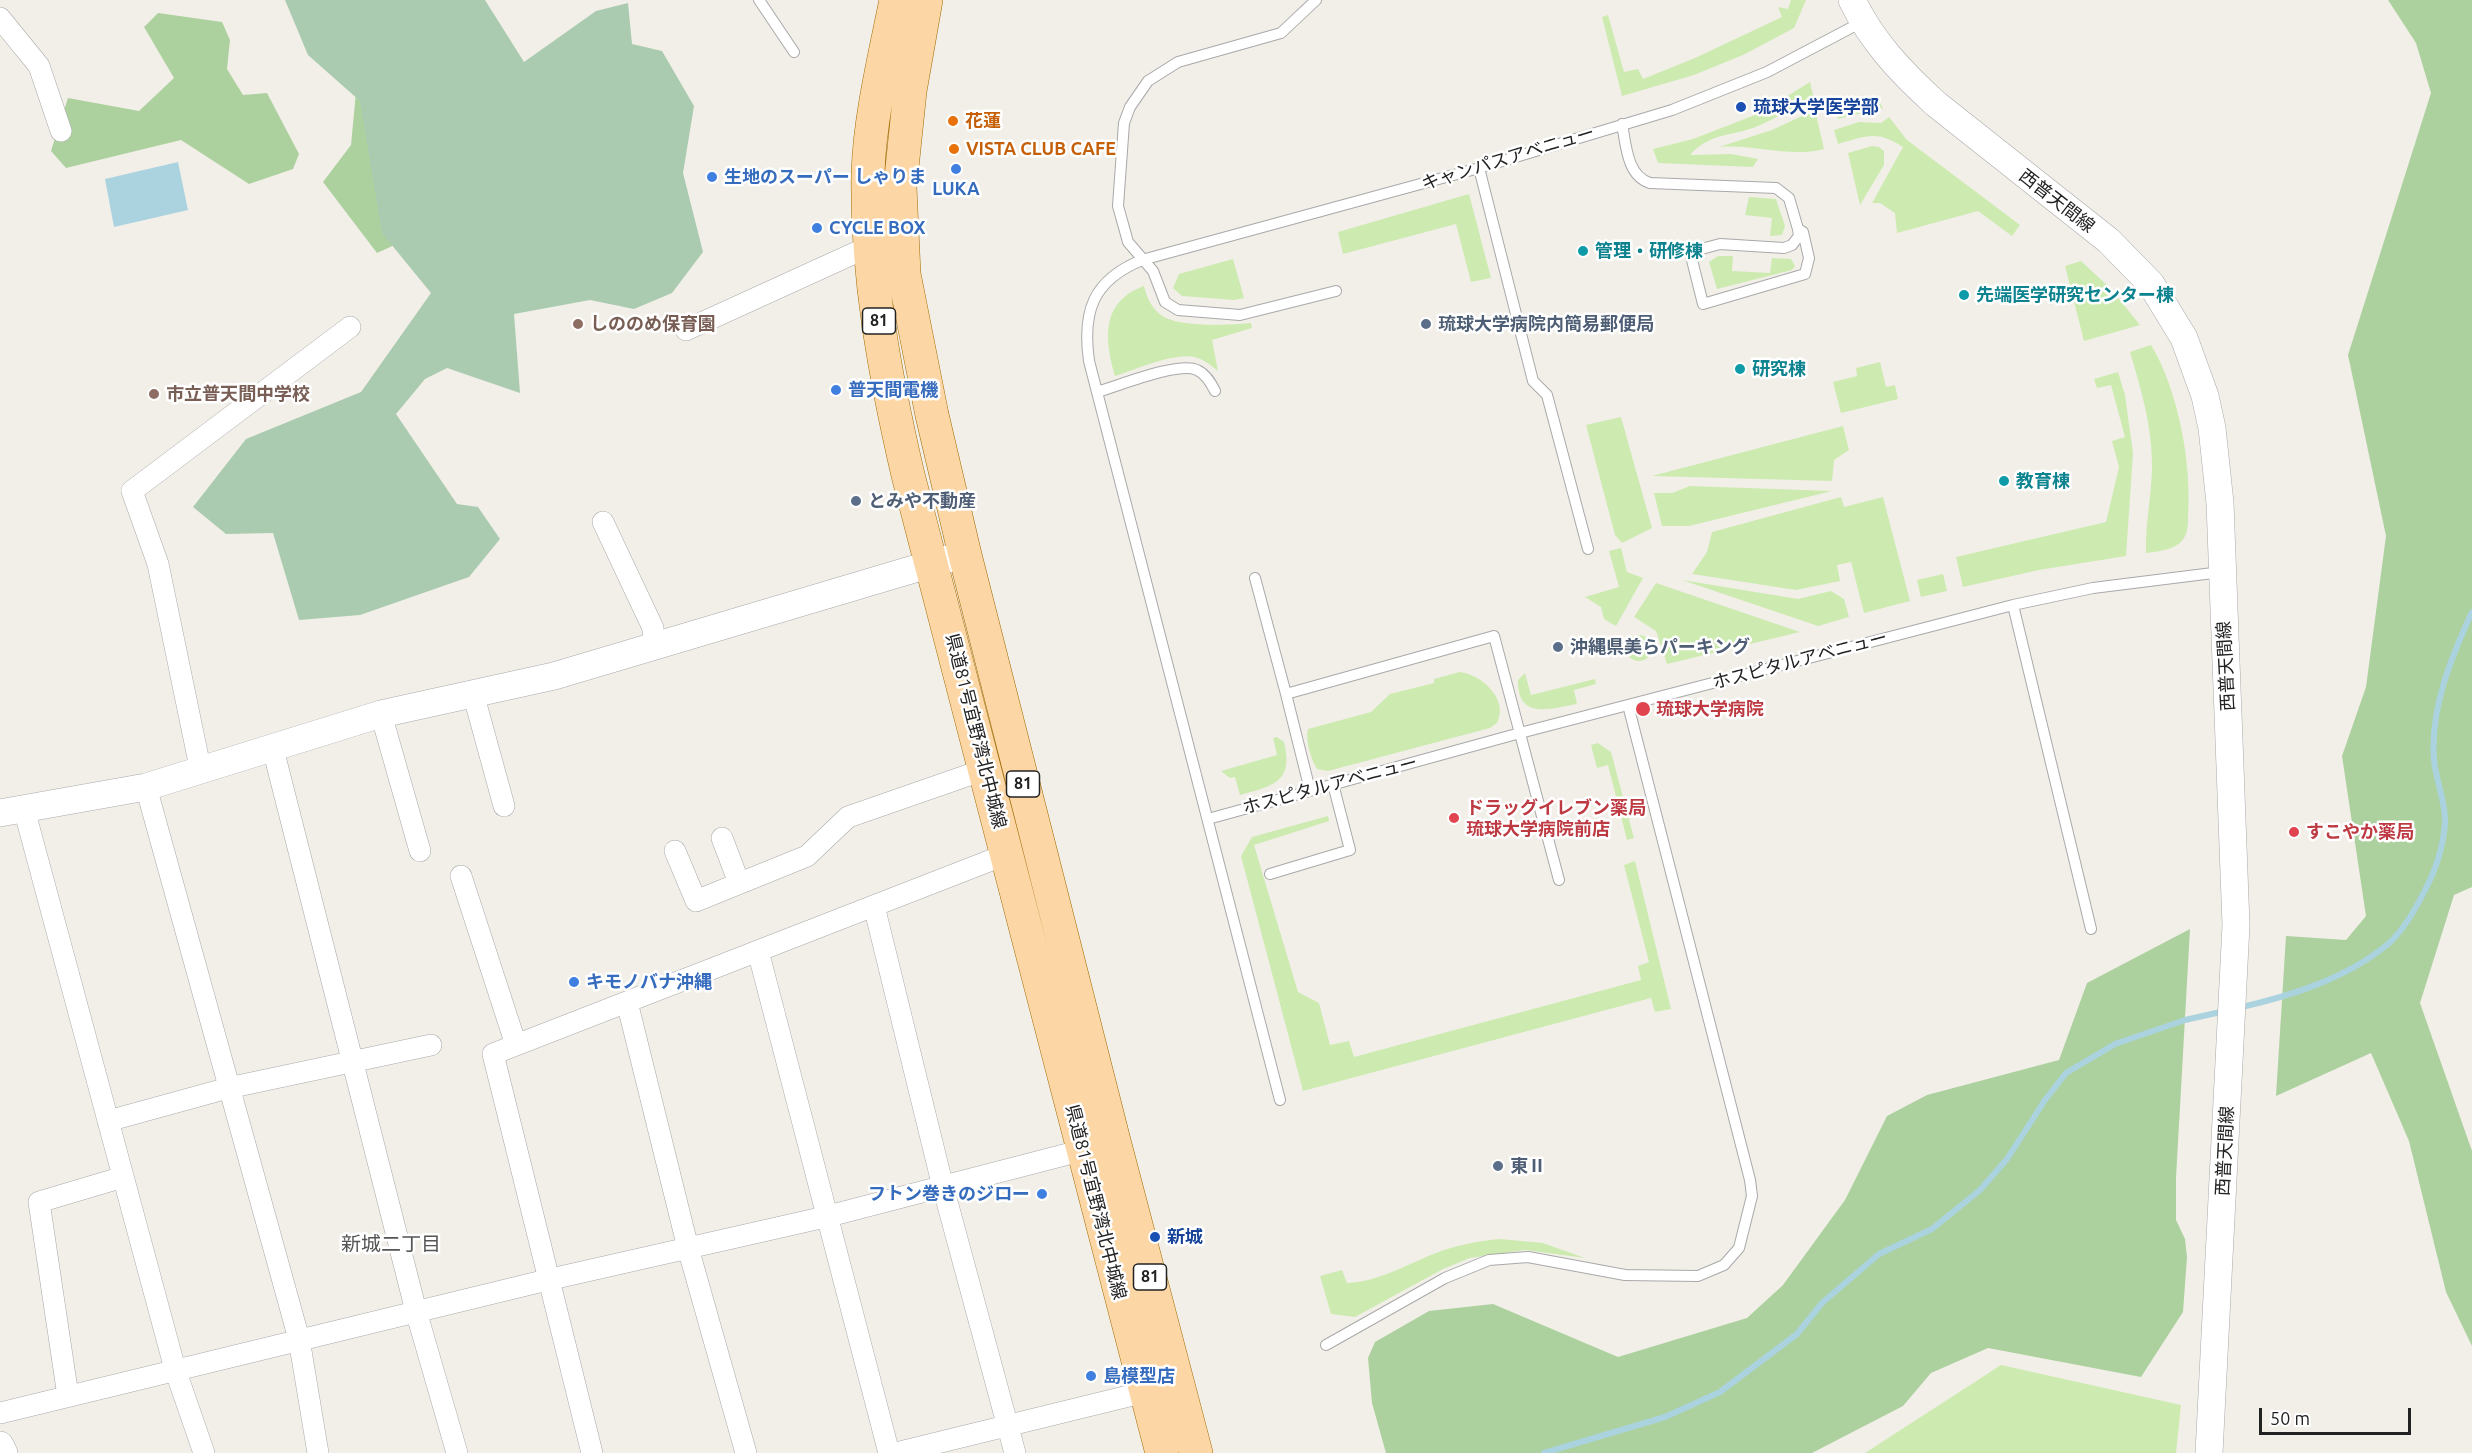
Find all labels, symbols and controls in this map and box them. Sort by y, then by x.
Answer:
place label: 琉球大学医学部 [1753,96,1879,118]
marker: 琉球大学医学部 [1734,100,1748,114]
place label: 花蓮 [965,110,1001,132]
marker: 花蓮 [946,114,960,128]
street label: キャンパスアベニュー [1419,121,1597,195]
place label: VISTA CLUB CAFE [966,138,1116,160]
marker: VISTA CLUB CAFE [947,142,961,156]
marker: LUKA [949,162,963,176]
street label: 西普天間線 [2015,165,2099,237]
place label: 生地のスーパー しゃりま [724,166,926,188]
marker: 生地のスーパー しゃりま [705,170,719,184]
place label: LUKA [932,178,980,200]
place label: CYCLE BOX [829,217,925,239]
marker: CYCLE BOX [810,221,824,235]
place label: 管理・研修棟 [1595,240,1703,262]
marker: 管理・研修棟 [1576,244,1590,258]
place label: 先端医学研究センター棟 [1976,284,2174,306]
marker: 先端医学研究センター棟 [1957,288,1971,302]
road number: 81 [862,308,896,334]
place label: しののめ保育園 [590,313,716,335]
place label: 琉球大学病院内簡易郵便局 [1438,313,1654,335]
marker: しののめ保育園 [571,317,585,331]
marker: 琉球大学病院内簡易郵便局 [1419,317,1433,331]
place label: 研究棟 [1752,358,1806,380]
marker: 研究棟 [1733,362,1747,376]
place label: 普天間電機 [848,379,938,401]
place label: 市立普天間中学校 [166,383,310,405]
marker: 普天間電機 [829,383,843,397]
marker: 市立普天間中学校 [147,387,161,401]
place label: 教育棟 [2016,470,2070,492]
marker: 教育棟 [1997,474,2011,488]
place label: とみや不動産 [868,490,976,512]
marker: とみや不動産 [849,494,863,508]
street label: 西普天間線 [2213,620,2239,712]
street label: ホスピタルアベニュー [1710,626,1890,694]
street label: 県道81号宜野湾北中城線 [941,631,1011,831]
place label: 沖縄県美らパーキング [1570,636,1750,658]
marker: 沖縄県美らパーキング [1551,640,1565,654]
place label: 琉球大学病院 [1656,698,1764,720]
marker: 琉球大学病院 [1634,700,1652,718]
street label: ホスピタルアベニュー [1240,751,1420,819]
road number: 81 [1006,771,1040,797]
place label: ドラッグイレブン薬局 琉球大学病院前店 [1466,797,1646,840]
marker: ドラッグイレブン薬局 琉球大学病院前店 [1447,811,1461,825]
place label: すこやか薬局 [2306,821,2414,843]
marker: すこやか薬局 [2287,825,2301,839]
place label: キモノバナ沖縄 [586,971,712,993]
marker: キモノバナ沖縄 [567,975,581,989]
street label: 県道81号宜野湾北中城線 [1061,1102,1131,1302]
street label: 西普天間線 [2212,1105,2238,1197]
place label: 東Ⅱ [1510,1155,1546,1177]
marker: 東Ⅱ [1491,1159,1505,1173]
place label: フトン巻きのジロー [868,1183,1030,1205]
marker: フトン巻きのジロー [1035,1187,1049,1201]
place label: 新城 [1167,1226,1203,1248]
marker: 新城 [1148,1230,1162,1244]
district label: 新城二丁目 [341,1232,441,1256]
road number: 81 [1134,1264,1166,1290]
place label: 島模型店 [1103,1365,1175,1387]
marker: 島模型店 [1084,1369,1098,1383]
scale bar [2262,1396,2414,1434]
text: 50 m [2270,1408,2310,1428]

